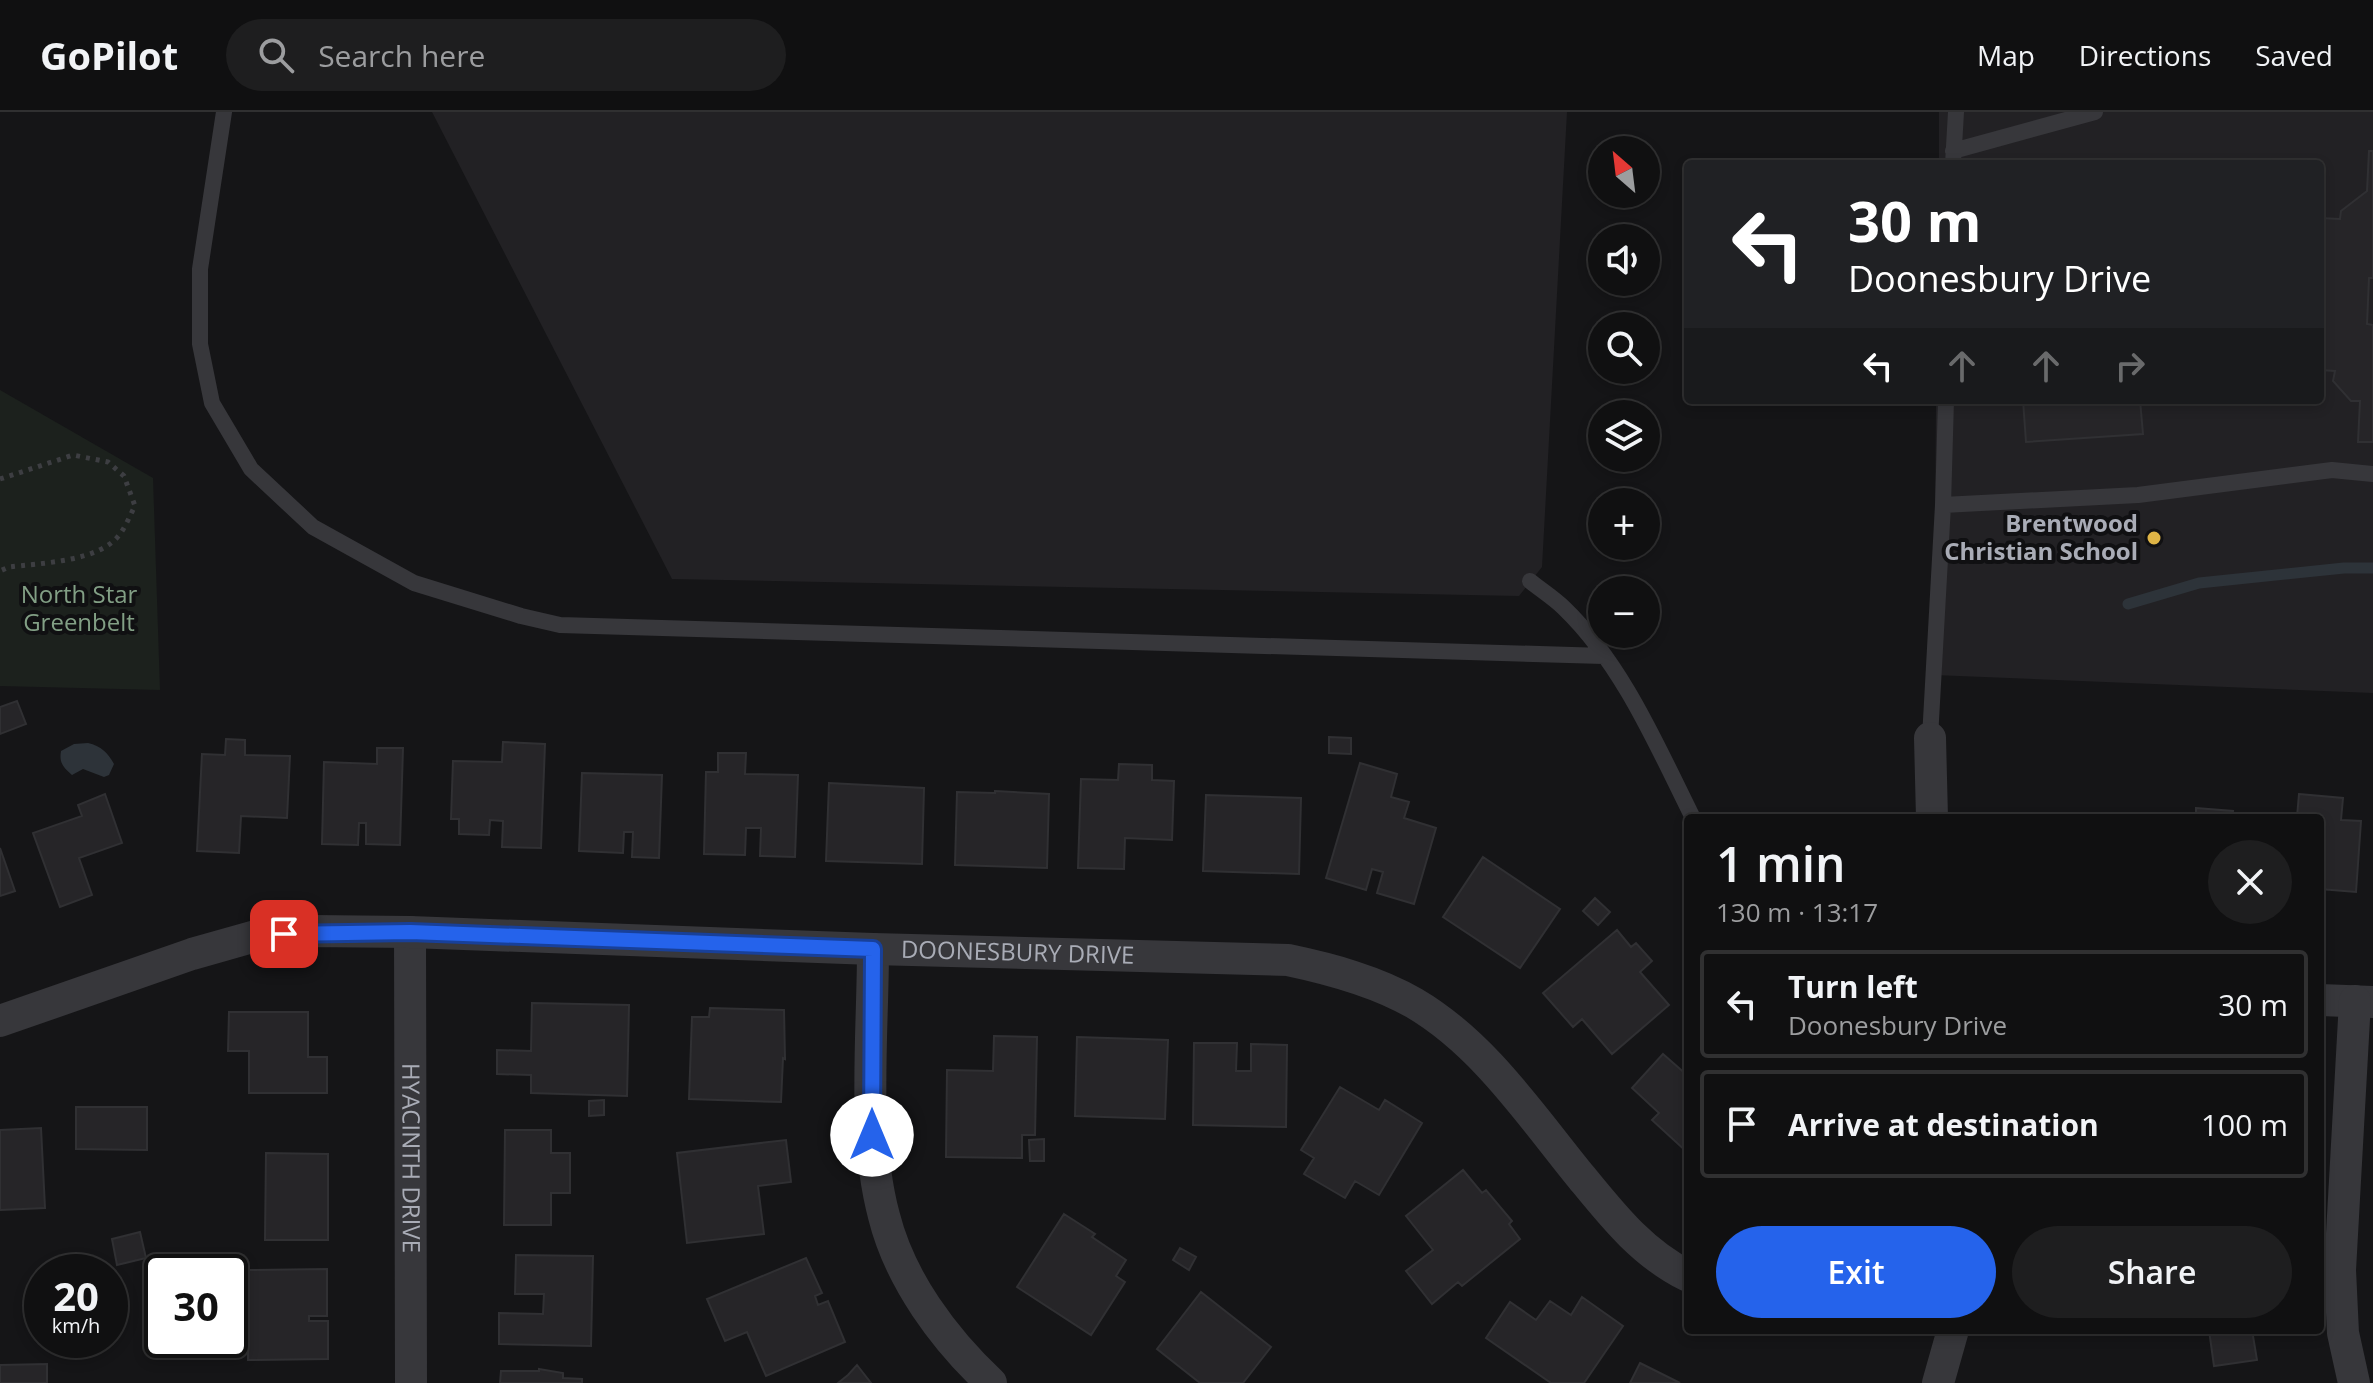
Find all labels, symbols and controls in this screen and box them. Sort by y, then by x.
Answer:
search box [226,19,786,91]
text: GoPilot [40,29,178,81]
icon: search [254,33,298,77]
text: Search here [318,35,485,76]
text: Map [1977,36,2035,74]
text: Directions [2079,36,2211,74]
text: Saved [2255,36,2333,74]
north arrow [1588,136,1660,208]
map controls [1588,136,1660,648]
text: 30 m [1848,182,1982,258]
icon: left [1716,192,1820,296]
button: sound [1588,224,1660,296]
text: Doonesbury Drive [1848,254,2151,303]
button: search [1588,312,1660,384]
icon: left [1856,344,1900,388]
icon: ahead [1940,344,1984,388]
icon: ahead [2024,344,2068,388]
icon: right [2108,344,2152,388]
button: layers [1588,400,1660,472]
button: + [1588,488,1660,560]
place label: Brentwood Christian School [1944,506,2138,567]
marker: Brentwood Christian School [2145,529,2163,547]
button: − [1588,576,1660,648]
park label: North Star Greenbelt [21,577,138,638]
text: 1 min [1716,831,1846,896]
button: close [2208,840,2292,924]
text: 130 m · 13:17 [1716,894,1878,930]
pin [250,900,318,968]
icon: arrive [262,912,306,956]
street label: DOONESBURY DRIVE [900,932,1135,971]
text: Turn left [1788,966,1918,1007]
icon: left [1720,982,1764,1026]
text: 30 m [2218,984,2288,1025]
text: Doonesbury Drive [1788,1007,2007,1043]
street label: HYACINTH DRIVE [395,1063,429,1253]
position arrow [830,1093,914,1177]
icon: arrive [1720,1102,1764,1146]
text: Arrive at destination [1788,1104,2099,1145]
text: 100 m [2201,1104,2288,1145]
button: Exit [1716,1226,1996,1318]
button: Share [2012,1226,2292,1318]
speed limit sign: 30 [144,1254,248,1358]
text: 20 [53,1268,99,1323]
text: km/h [52,1312,100,1339]

